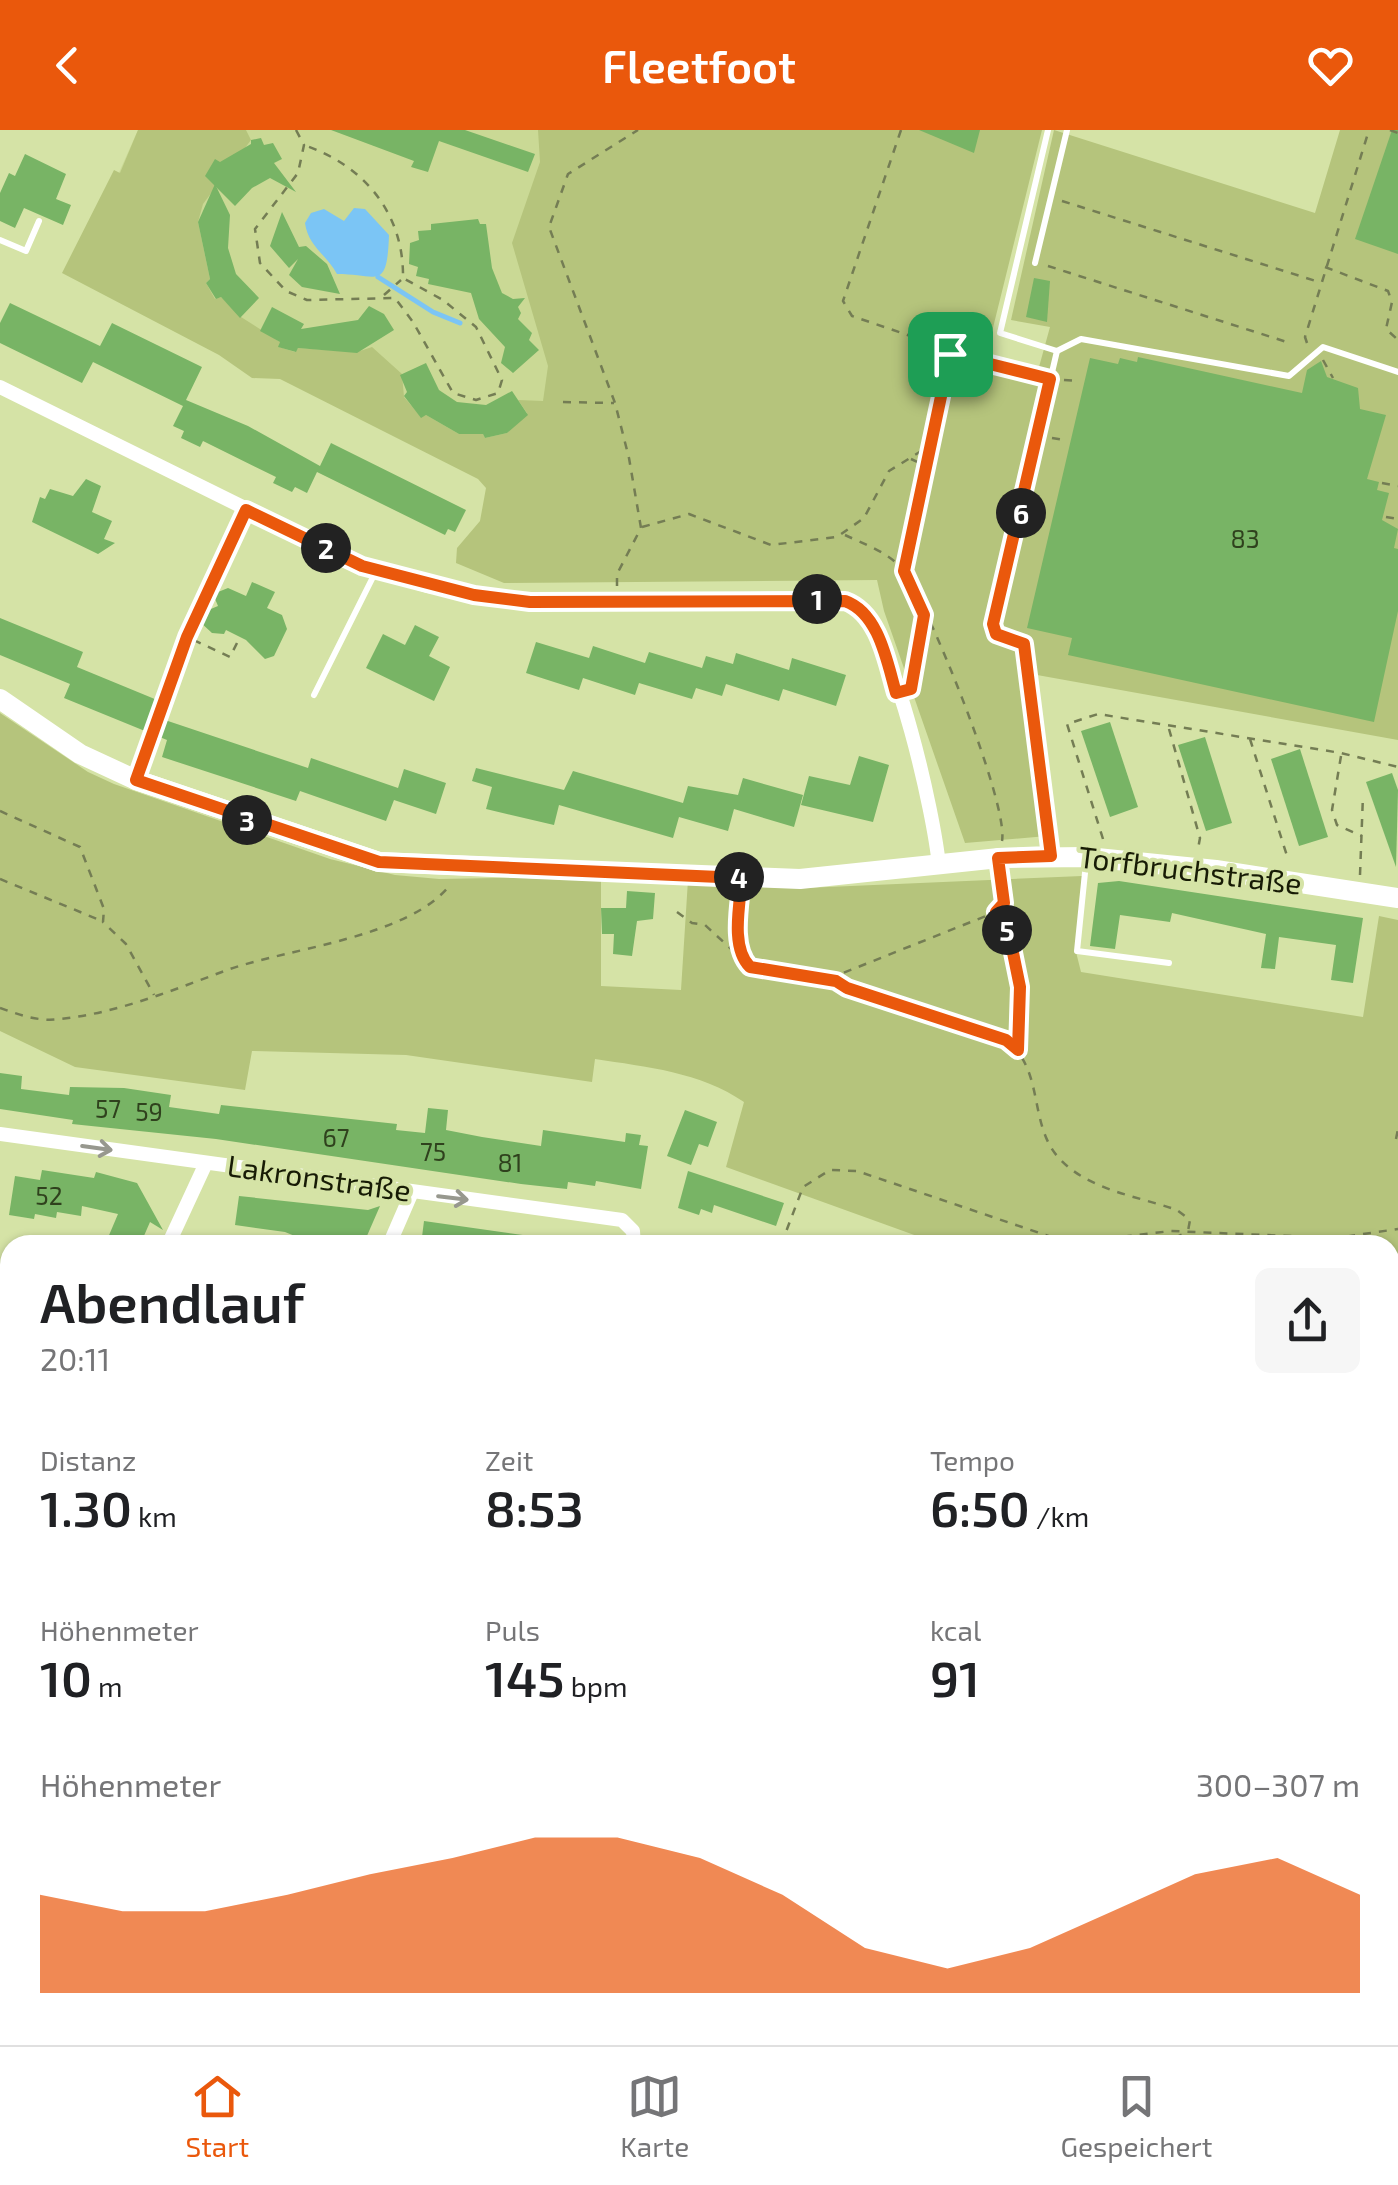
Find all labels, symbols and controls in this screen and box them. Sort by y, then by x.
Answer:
icon: back [40,38,95,93]
text: Fleetfoot [602,38,796,92]
icon: heart [1303,38,1358,93]
pin [908,312,993,397]
icon: arrive [923,327,978,382]
pin: 6 [996,488,1046,538]
text: 6 [1013,496,1029,530]
pin: 2 [301,523,351,573]
house number: 83 [1230,523,1260,553]
text: 2 [318,531,334,565]
pin: 1 [792,574,842,624]
text: 1 [811,582,823,616]
pin: 3 [222,795,272,845]
text: 3 [239,803,255,837]
street label: Torfbruchstraße [1077,837,1304,901]
pin: 4 [714,852,764,902]
text: 4 [730,860,748,894]
pin: 5 [982,905,1032,955]
text: 5 [999,913,1015,947]
house number: 57 [95,1093,121,1123]
house number: 59 [135,1096,163,1126]
house number: 67 [322,1122,350,1152]
house number: 75 [420,1136,446,1166]
one-way arrow [80,1139,112,1158]
street label: Lakronstraße [225,1146,413,1208]
house number: 81 [497,1147,523,1177]
house number: 52 [35,1180,63,1210]
one-way arrow [436,1189,469,1207]
text: Abendlauf [40,1268,305,1334]
button: share [1255,1268,1360,1373]
text: 20:11 [40,1339,110,1377]
text: Distanz [40,1443,136,1477]
text: Zeit [485,1443,534,1477]
text: Tempo [930,1443,1015,1477]
text: 1.30 [40,1477,132,1537]
text: 8:53 [485,1477,584,1537]
text: 6:50 [930,1477,1030,1537]
text: km [132,1499,177,1533]
text: /km [1030,1499,1089,1533]
text: Höhenmeter [40,1613,199,1647]
text: Puls [485,1613,540,1647]
text: kcal [930,1613,981,1647]
text: 10 [40,1647,92,1707]
text: 145 [485,1647,565,1707]
text: 91 [930,1647,980,1707]
text: m [92,1669,123,1703]
text: bpm [565,1669,628,1703]
text: Höhenmeter [40,1765,221,1803]
text: 300–307 m [1196,1765,1360,1803]
tab: Start [186,2069,249,2163]
tab: Karte [620,2069,689,2163]
tab: Gespeichert [1060,2069,1212,2163]

